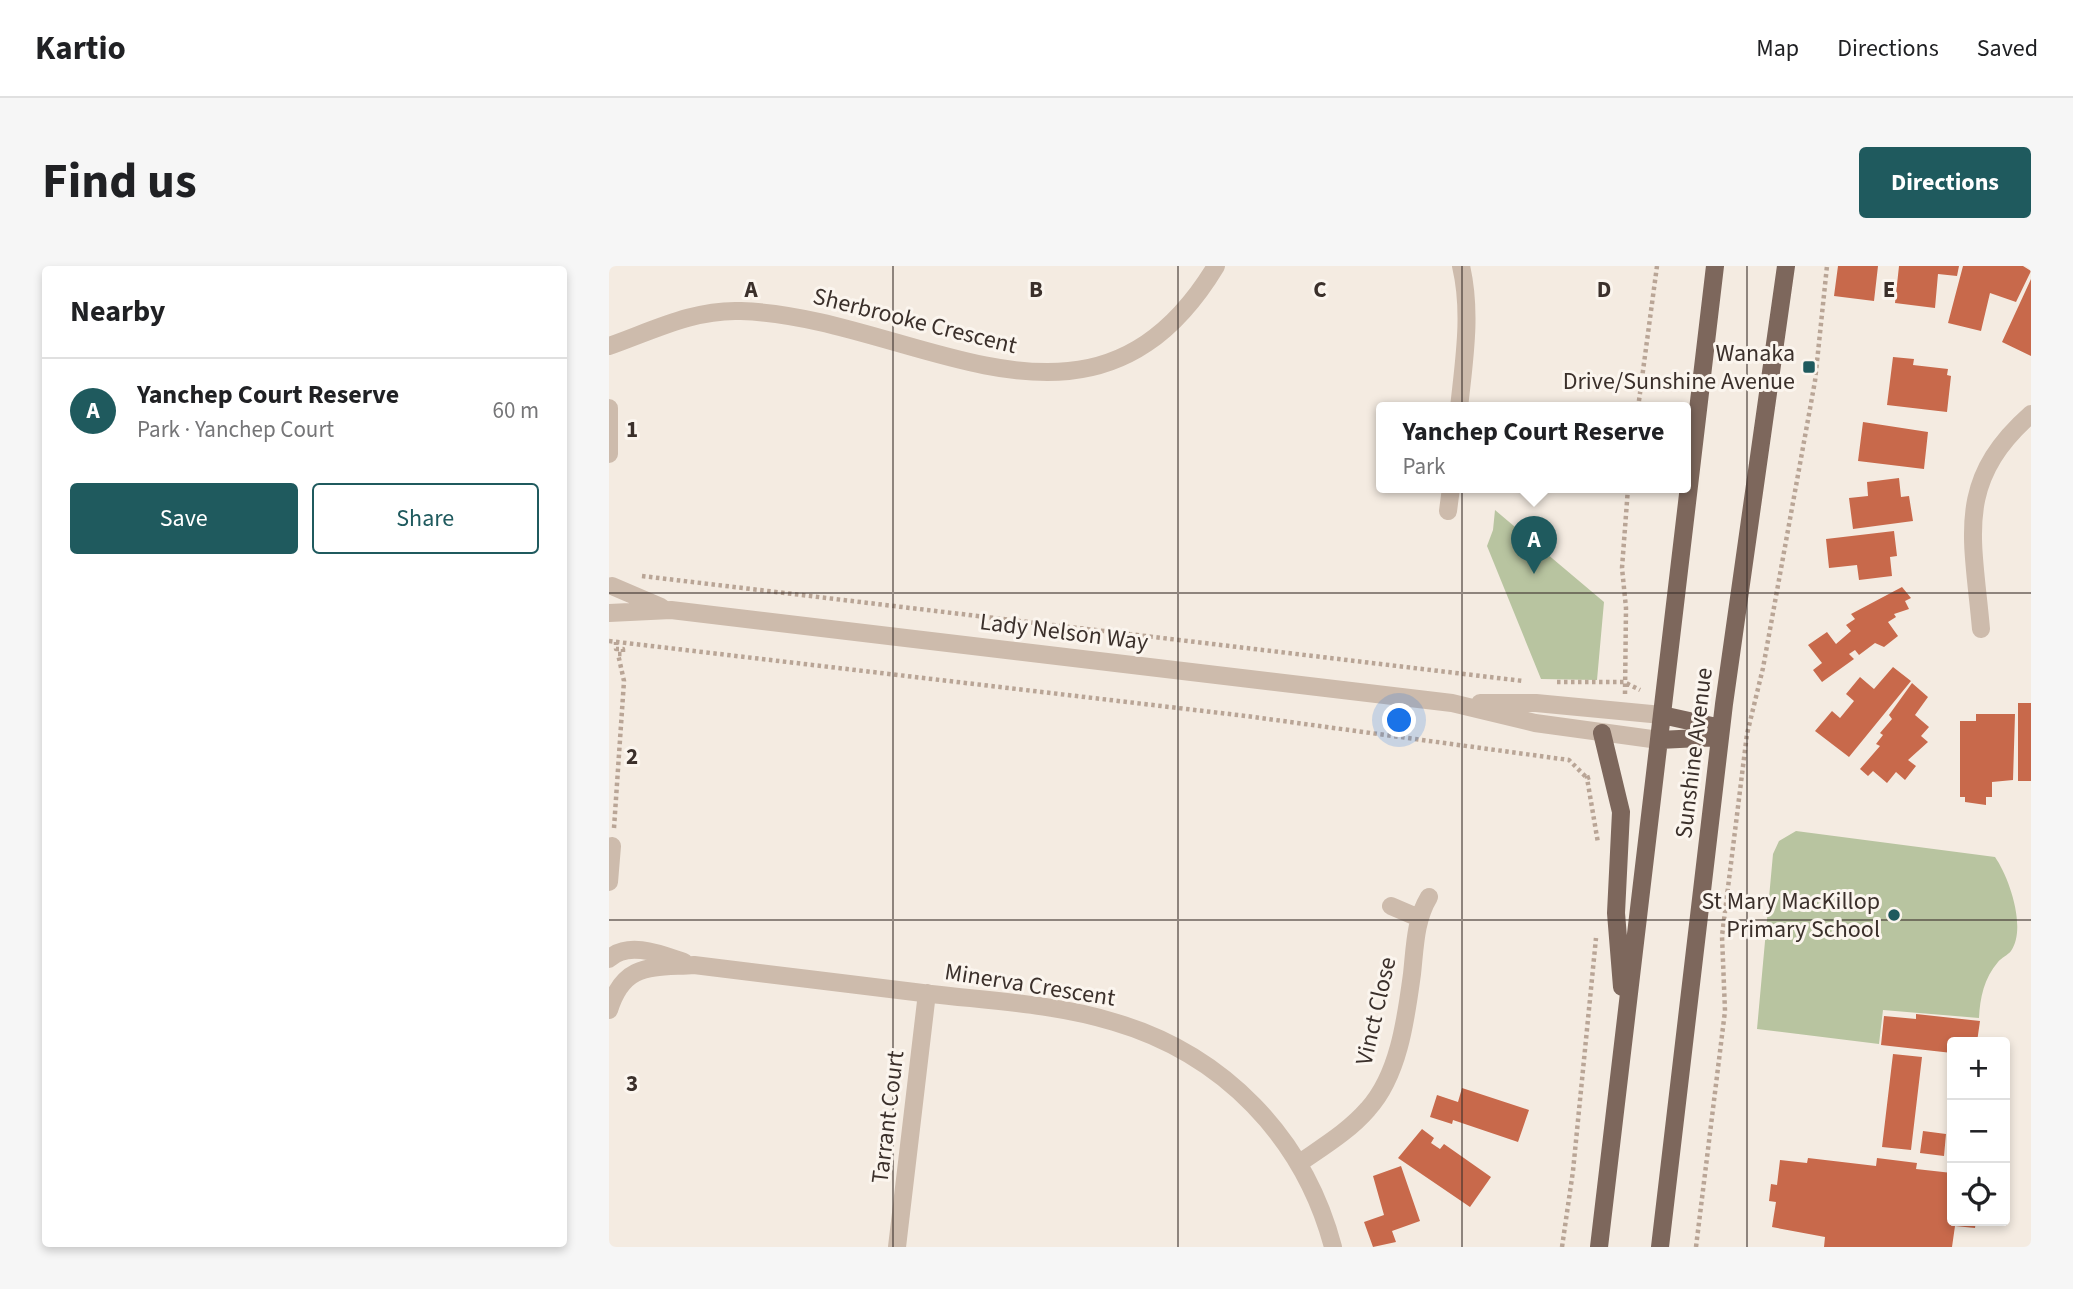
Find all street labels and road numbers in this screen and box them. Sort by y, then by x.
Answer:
street label: Sherbrooke Crescent [809,279,1021,363]
street label: Lady Nelson Way [978,604,1150,660]
street label: Sunshine Avenue [1666,666,1722,840]
street label: Minerva Crescent [942,954,1118,1016]
street label: Vinct Close [1347,954,1405,1068]
street label: Tarrant Court [862,1049,914,1185]

